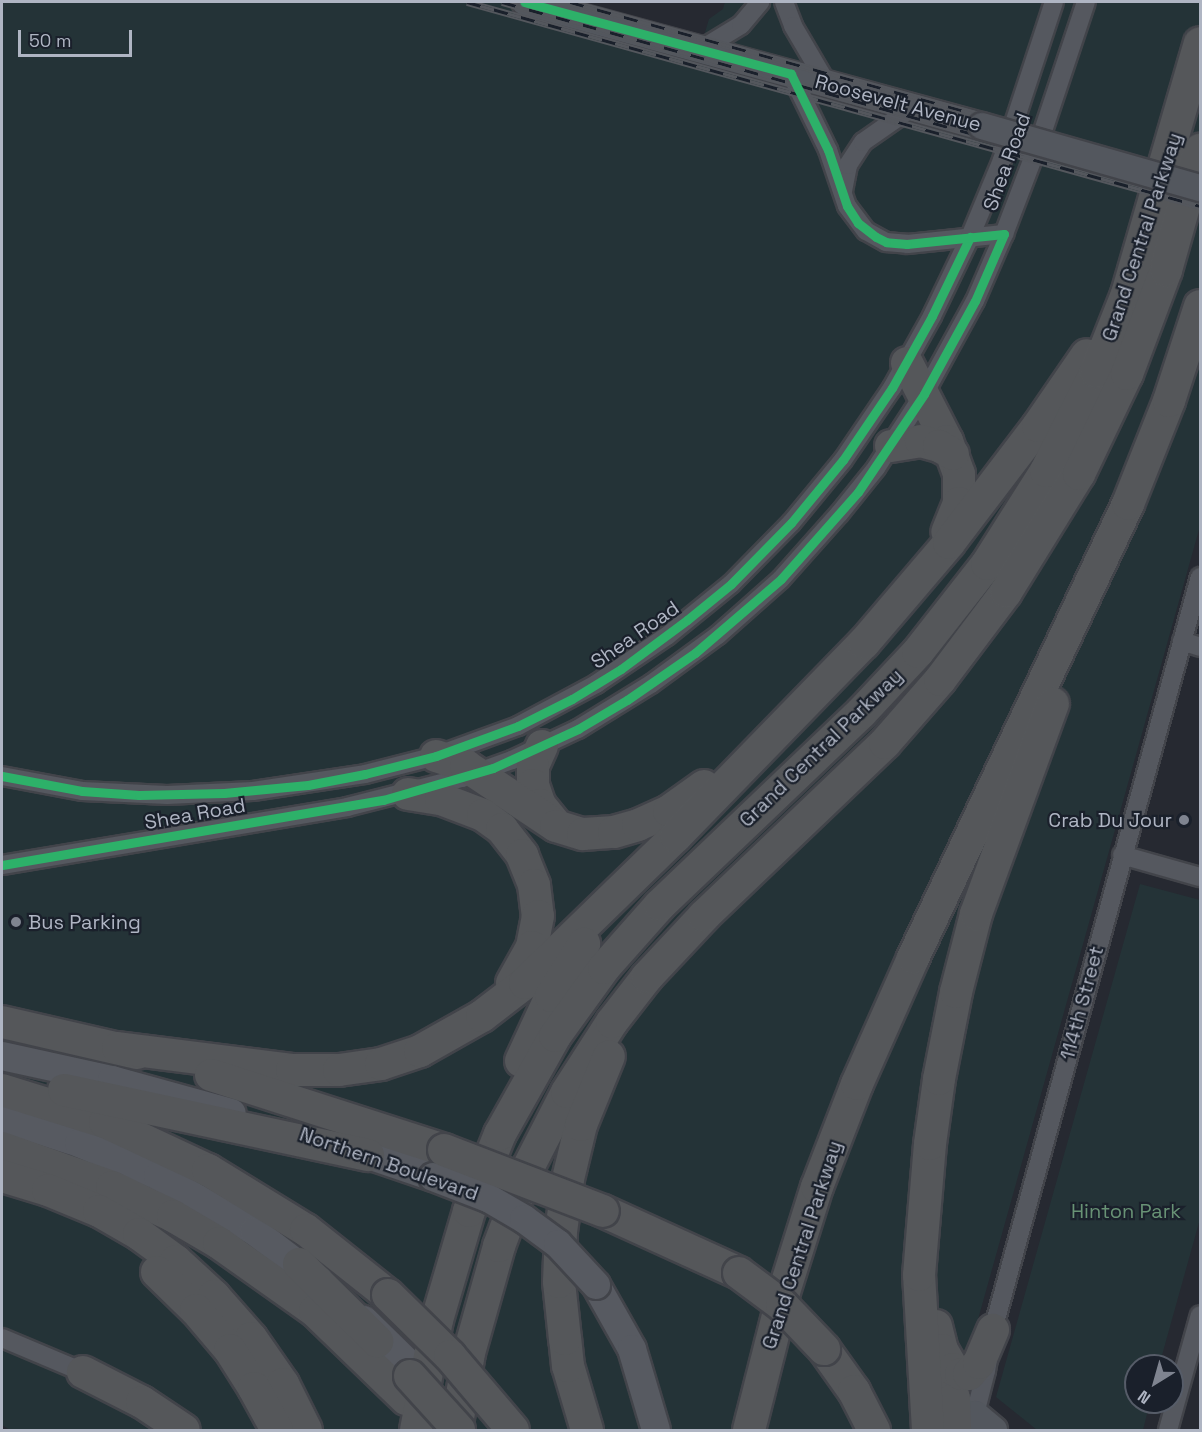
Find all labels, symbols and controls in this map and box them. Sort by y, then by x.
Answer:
scale bar [21,18,135,56]
text: 50 m [29,29,71,52]
street label: Roosevelt Avenue [812,69,984,137]
street label: Shea Road [978,110,1036,214]
street label: Grand Central Parkway [1097,130,1187,344]
street label: Shea Road [586,596,684,674]
street label: Grand Central Parkway [734,664,908,832]
street label: Shea Road [143,793,247,835]
place label: Crab Du Jour [1048,808,1172,832]
marker: Crab Du Jour [1177,813,1191,827]
place label: Bus Parking [28,910,141,934]
marker: Bus Parking [9,915,23,929]
street label: 114th Street [1055,943,1109,1063]
street label: Northern Boulevard [296,1122,482,1206]
street label: Grand Central Parkway [757,1138,847,1352]
park label: Hinton Park [1071,1199,1181,1223]
north arrow [1124,1354,1184,1414]
text: N [1133,1386,1155,1409]

